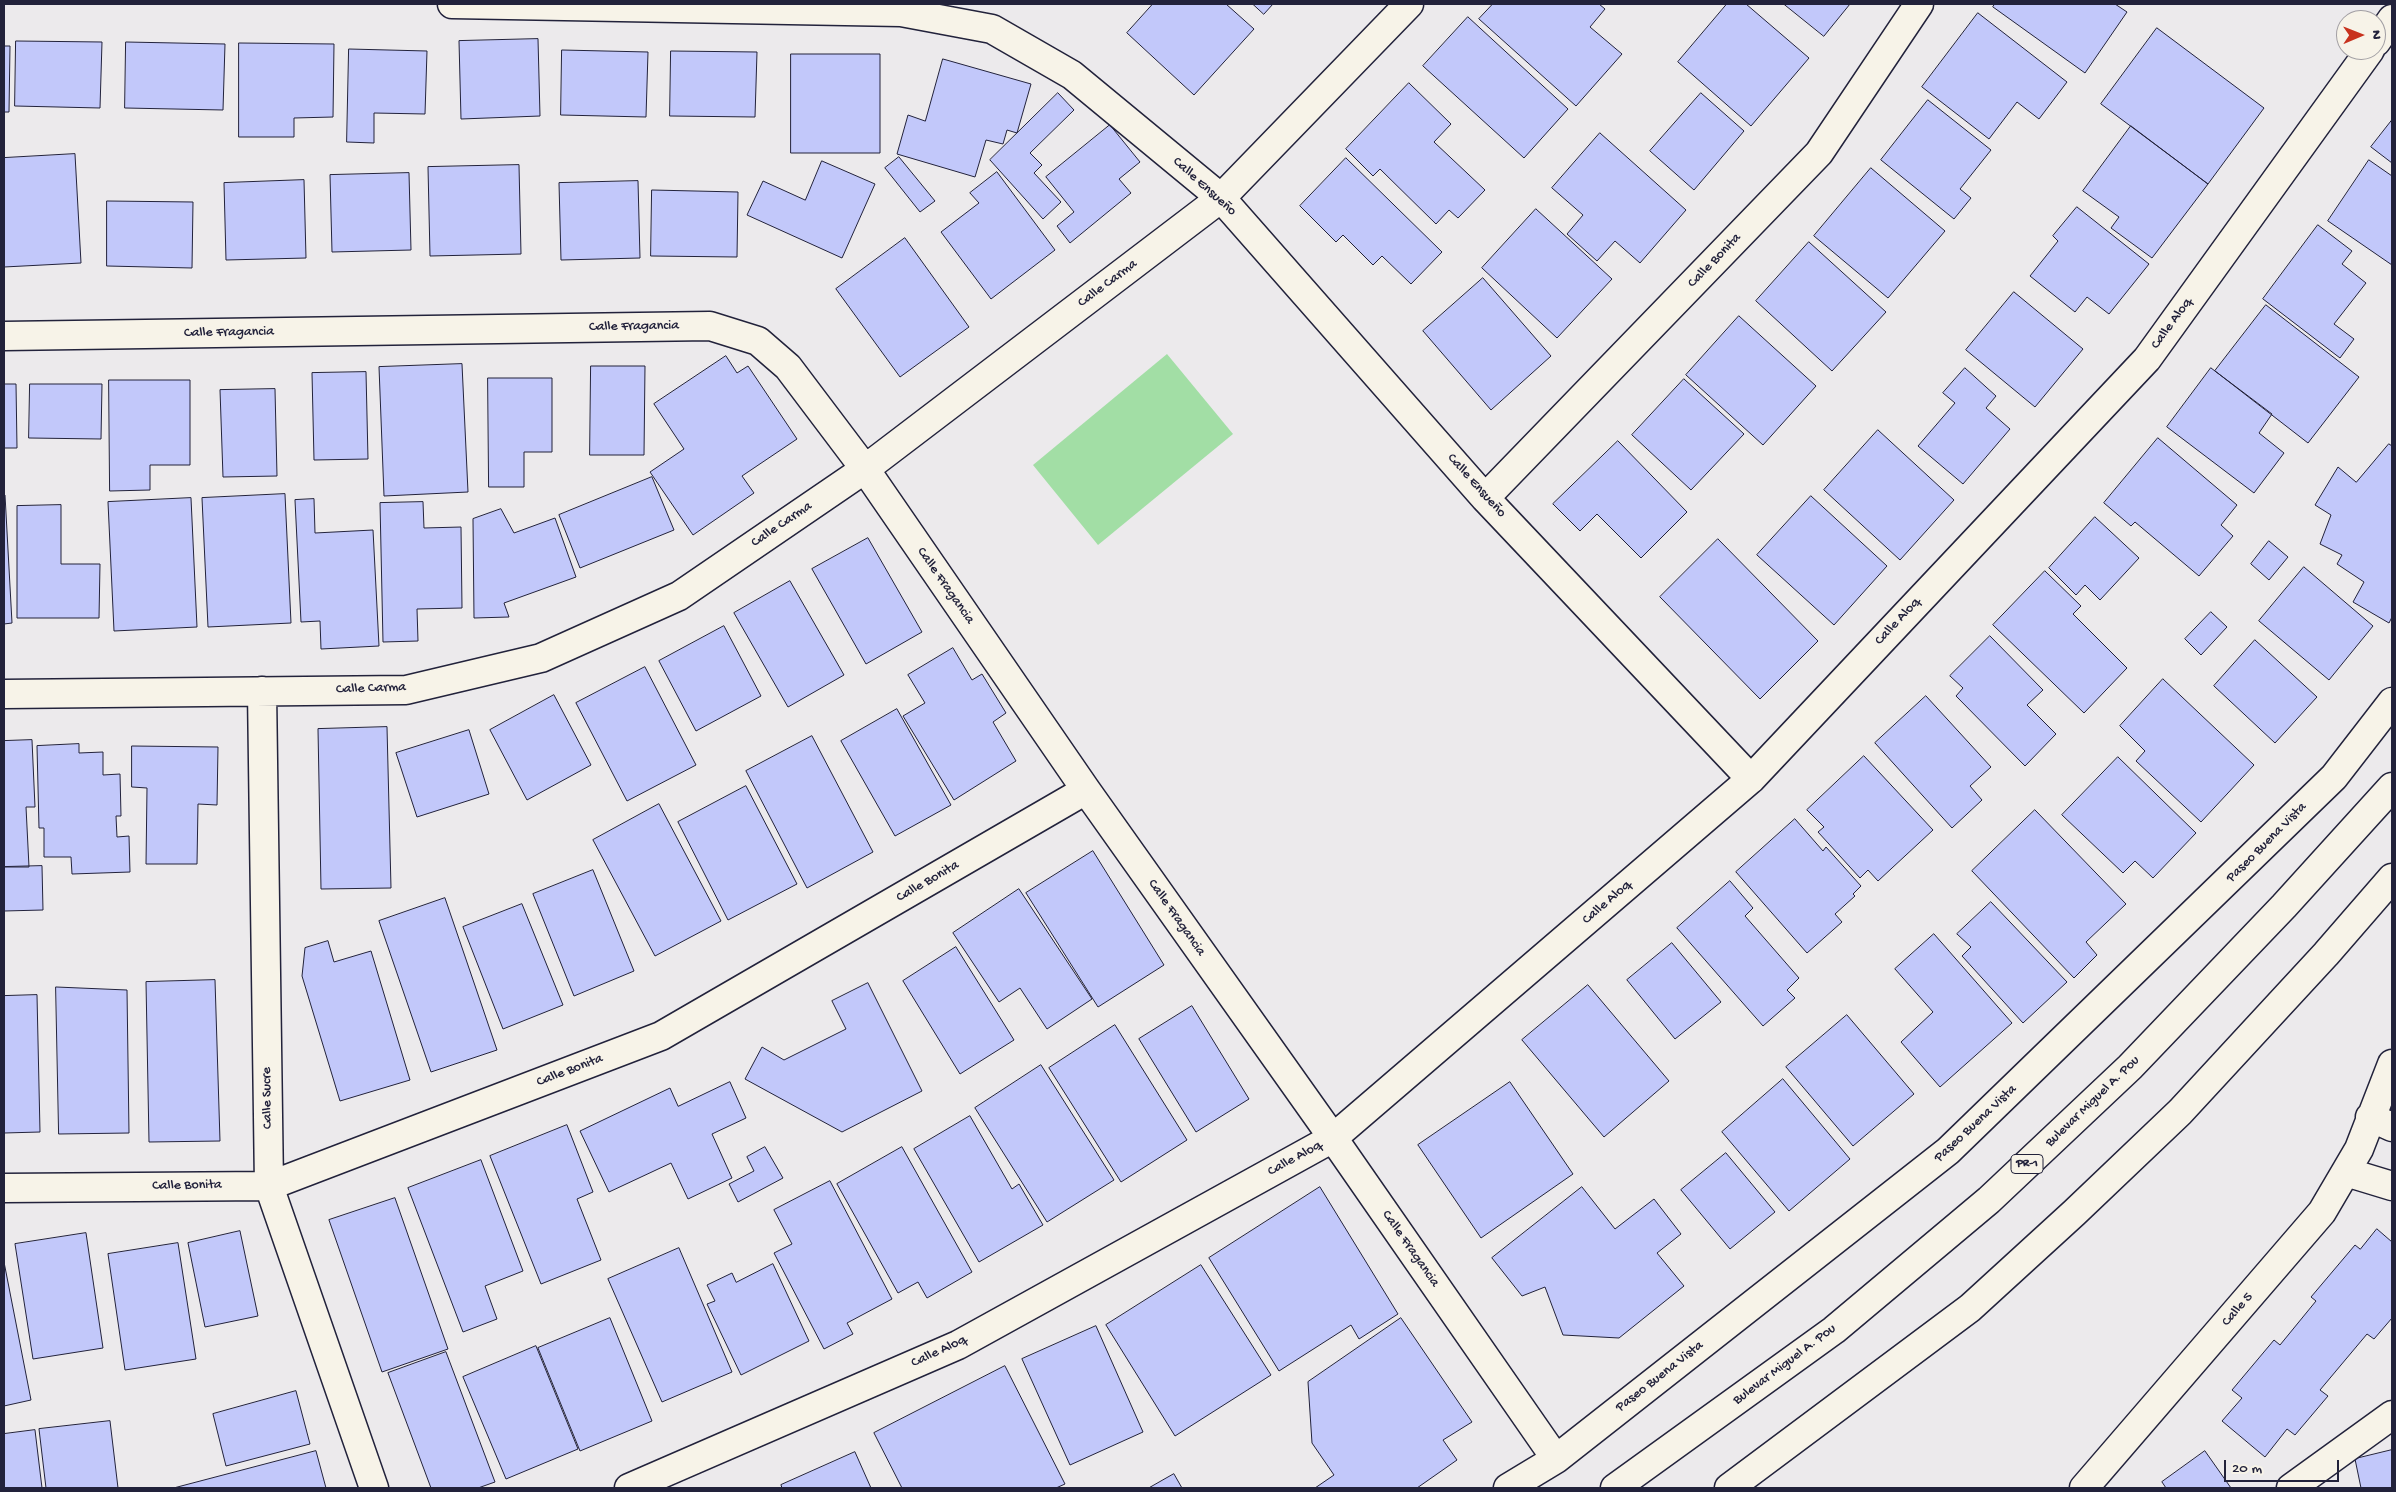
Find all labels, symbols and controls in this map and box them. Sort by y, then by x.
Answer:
north arrow [2336,10,2386,60]
text: N [2367,30,2384,39]
street label: Calle Ensueño [1169,154,1239,220]
street label: Calle Bonita [1685,230,1745,292]
street label: Calle Carma [1075,256,1141,312]
street label: Calle Aloq [2148,295,2196,353]
street label: Calle Fragancia [589,318,679,336]
street label: Calle Fragancia [184,324,274,342]
street label: Calle Ensueño [1443,451,1509,521]
street label: Calle Carma [748,498,816,552]
street label: Calle Fragancia [912,544,978,628]
street label: Calle Aloq [1872,595,1924,649]
street label: Calle Carma [336,679,406,699]
street label: Paseo Buena Vista [2223,799,2311,887]
street label: Calle Bonita [894,857,962,907]
street label: Calle Fragancia [1143,876,1209,960]
street label: Calle Aloq [1579,877,1635,929]
street label: Calle Bonita [534,1051,606,1091]
street label: Bulevar Miguel A. Pou [2042,1053,2144,1151]
street label: Calle Sucre [259,1067,277,1129]
street label: Paseo Buena Vista [1931,1082,2021,1166]
street label: Calle Aloq [1265,1137,1325,1181]
road number: PR-1 [2011,1154,2043,1174]
street label: Calle Bonita [152,1177,222,1195]
street label: Calle Fragancia [1377,1207,1443,1291]
street label: Calle 5 [2219,1290,2257,1330]
street label: Bulevar Miguel A. Pou [1730,1321,1840,1409]
street label: Calle Aloq [909,1332,969,1372]
street label: Paseo Buena Vista [1613,1338,1707,1416]
scale bar [2226,1450,2341,1482]
text: 20 m [2232,1460,2262,1478]

